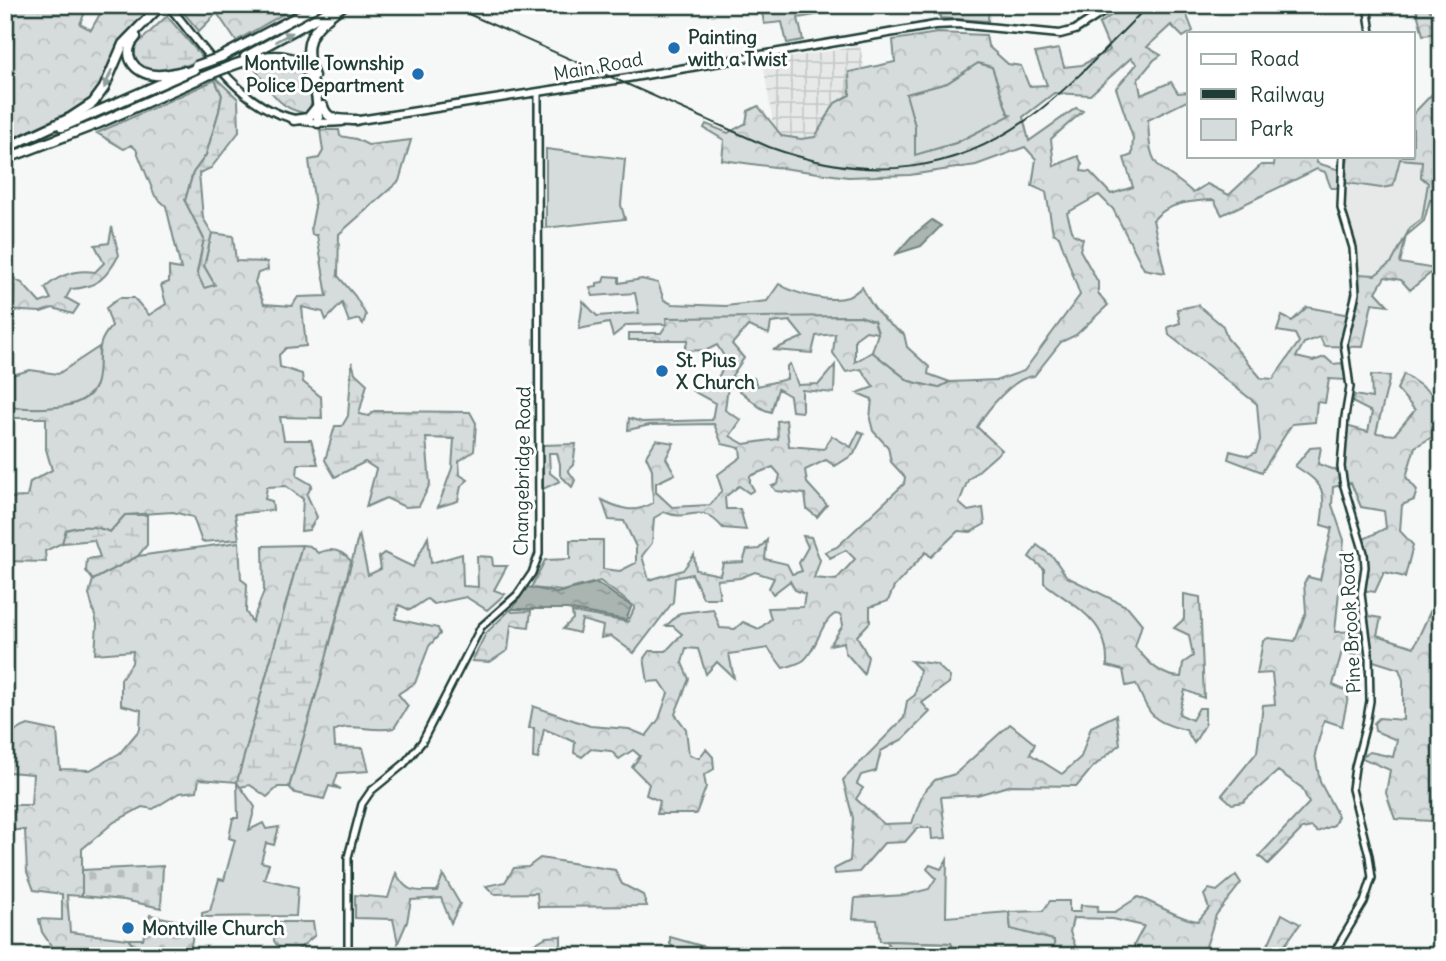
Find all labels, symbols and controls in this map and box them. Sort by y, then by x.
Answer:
place label: Painting with a Twist [688,25,788,71]
one-way arrow [274,31,294,42]
legend [1187,32,1414,158]
marker: Painting with a Twist [666,40,682,56]
text: Road [1250,45,1299,72]
street label: Main Road [551,46,645,86]
place label: Montville Township Police Department [244,51,405,97]
marker: Montville Township Police Department [410,66,426,82]
one-way arrow [102,69,113,90]
text: Railway [1250,81,1325,108]
text: Park [1250,115,1293,142]
place label: St. Pius X Church [676,348,755,394]
marker: St. Pius X Church [654,363,670,379]
street label: Changebridge Road [509,386,535,556]
street label: Pine Brook Road [1334,552,1366,694]
place label: Montville Church [142,916,285,940]
marker: Montville Church [120,920,136,936]

